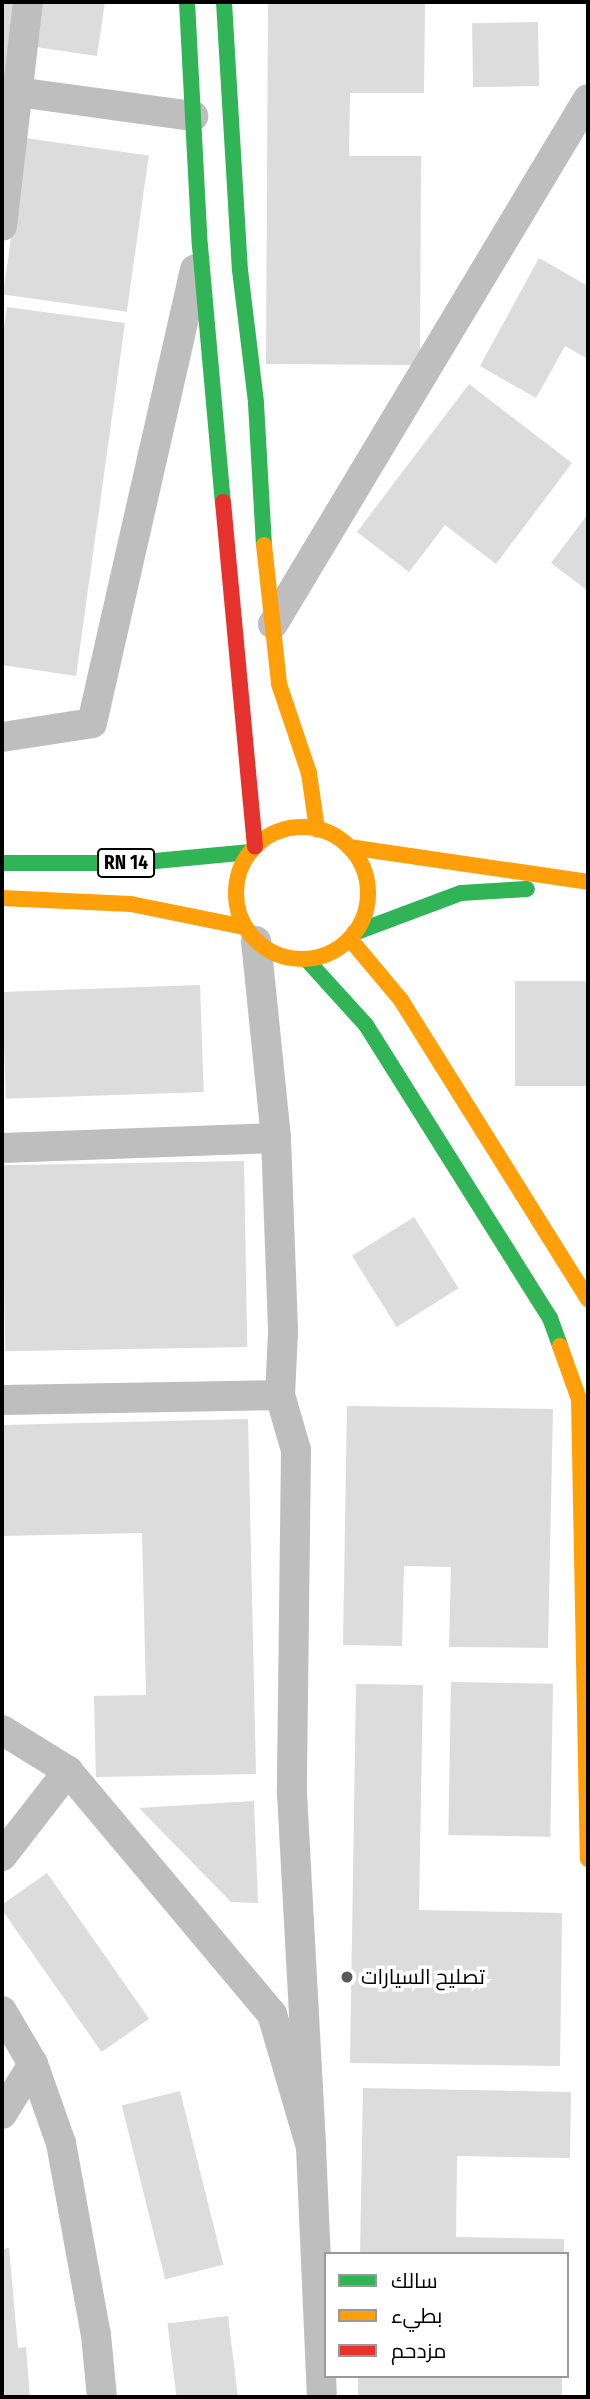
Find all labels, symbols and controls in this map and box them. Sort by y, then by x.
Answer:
road number: RN 14 [96,848,156,878]
place label: تصليح السيارات [361,1964,485,1990]
marker: تصليح السيارات [339,1969,355,1985]
legend [324,2252,569,2378]
text: سالك [391,2268,438,2294]
text: بطيء [391,2303,442,2329]
text: مزدحم [391,2338,446,2364]

